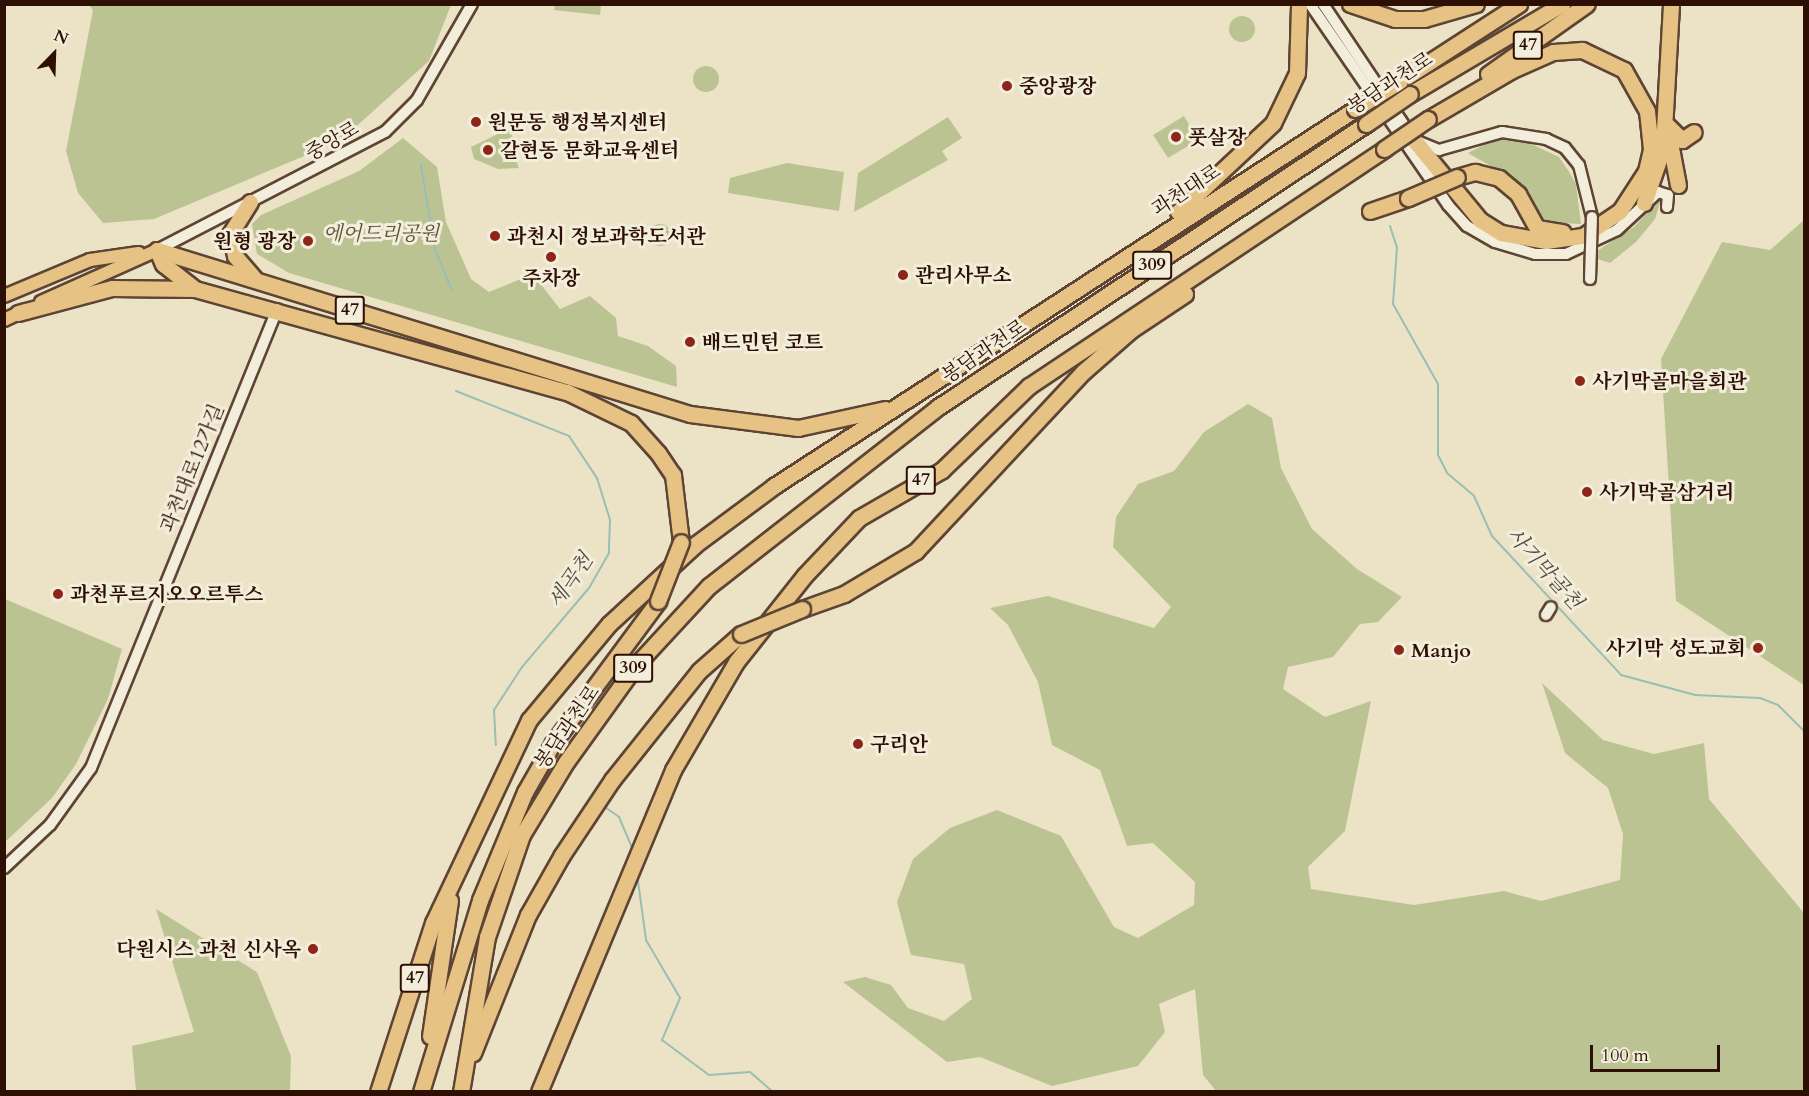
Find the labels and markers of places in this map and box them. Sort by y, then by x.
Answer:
place label: 중앙광장 [1019,74,1096,98]
marker: 중앙광장 [1000,79,1014,93]
place label: 원문동 행정복지센터 [488,110,667,134]
marker: 원문동 행정복지센터 [469,115,483,129]
place label: 풋살장 [1188,125,1246,149]
marker: 풋살장 [1169,130,1183,144]
place label: 갈현동 문화교육센터 [500,138,679,162]
marker: 갈현동 문화교육센터 [481,143,495,157]
place label: 과천시 정보과학도서관 [507,224,706,248]
place label: 원형 광장 [213,229,296,253]
marker: 과천시 정보과학도서관 [488,229,502,243]
marker: 원형 광장 [301,234,315,248]
marker: 주차장 [544,250,558,264]
place label: 관리사무소 [915,263,1012,287]
place label: 주차장 [522,266,580,290]
marker: 관리사무소 [896,268,910,282]
place label: 배드민턴 코트 [702,330,823,354]
marker: 배드민턴 코트 [683,335,697,349]
place label: 사기막골마을회관 [1592,369,1747,393]
marker: 사기막골마을회관 [1573,374,1587,388]
place label: 사기막골삼거리 [1599,480,1734,504]
marker: 사기막골삼거리 [1580,485,1594,499]
place label: 과천푸르지오오르투스 [70,582,263,606]
marker: 과천푸르지오오르투스 [51,587,65,601]
place label: 사기막 성도교회 [1605,636,1746,660]
place label: Manjo [1411,638,1471,662]
marker: 사기막 성도교회 [1751,641,1765,655]
marker: Manjo [1392,643,1406,657]
place label: 구리안 [870,732,928,756]
marker: 구리안 [851,737,865,751]
place label: 다원시스 과천 신사옥 [116,937,301,961]
marker: 다원시스 과천 신사옥 [306,942,320,956]

